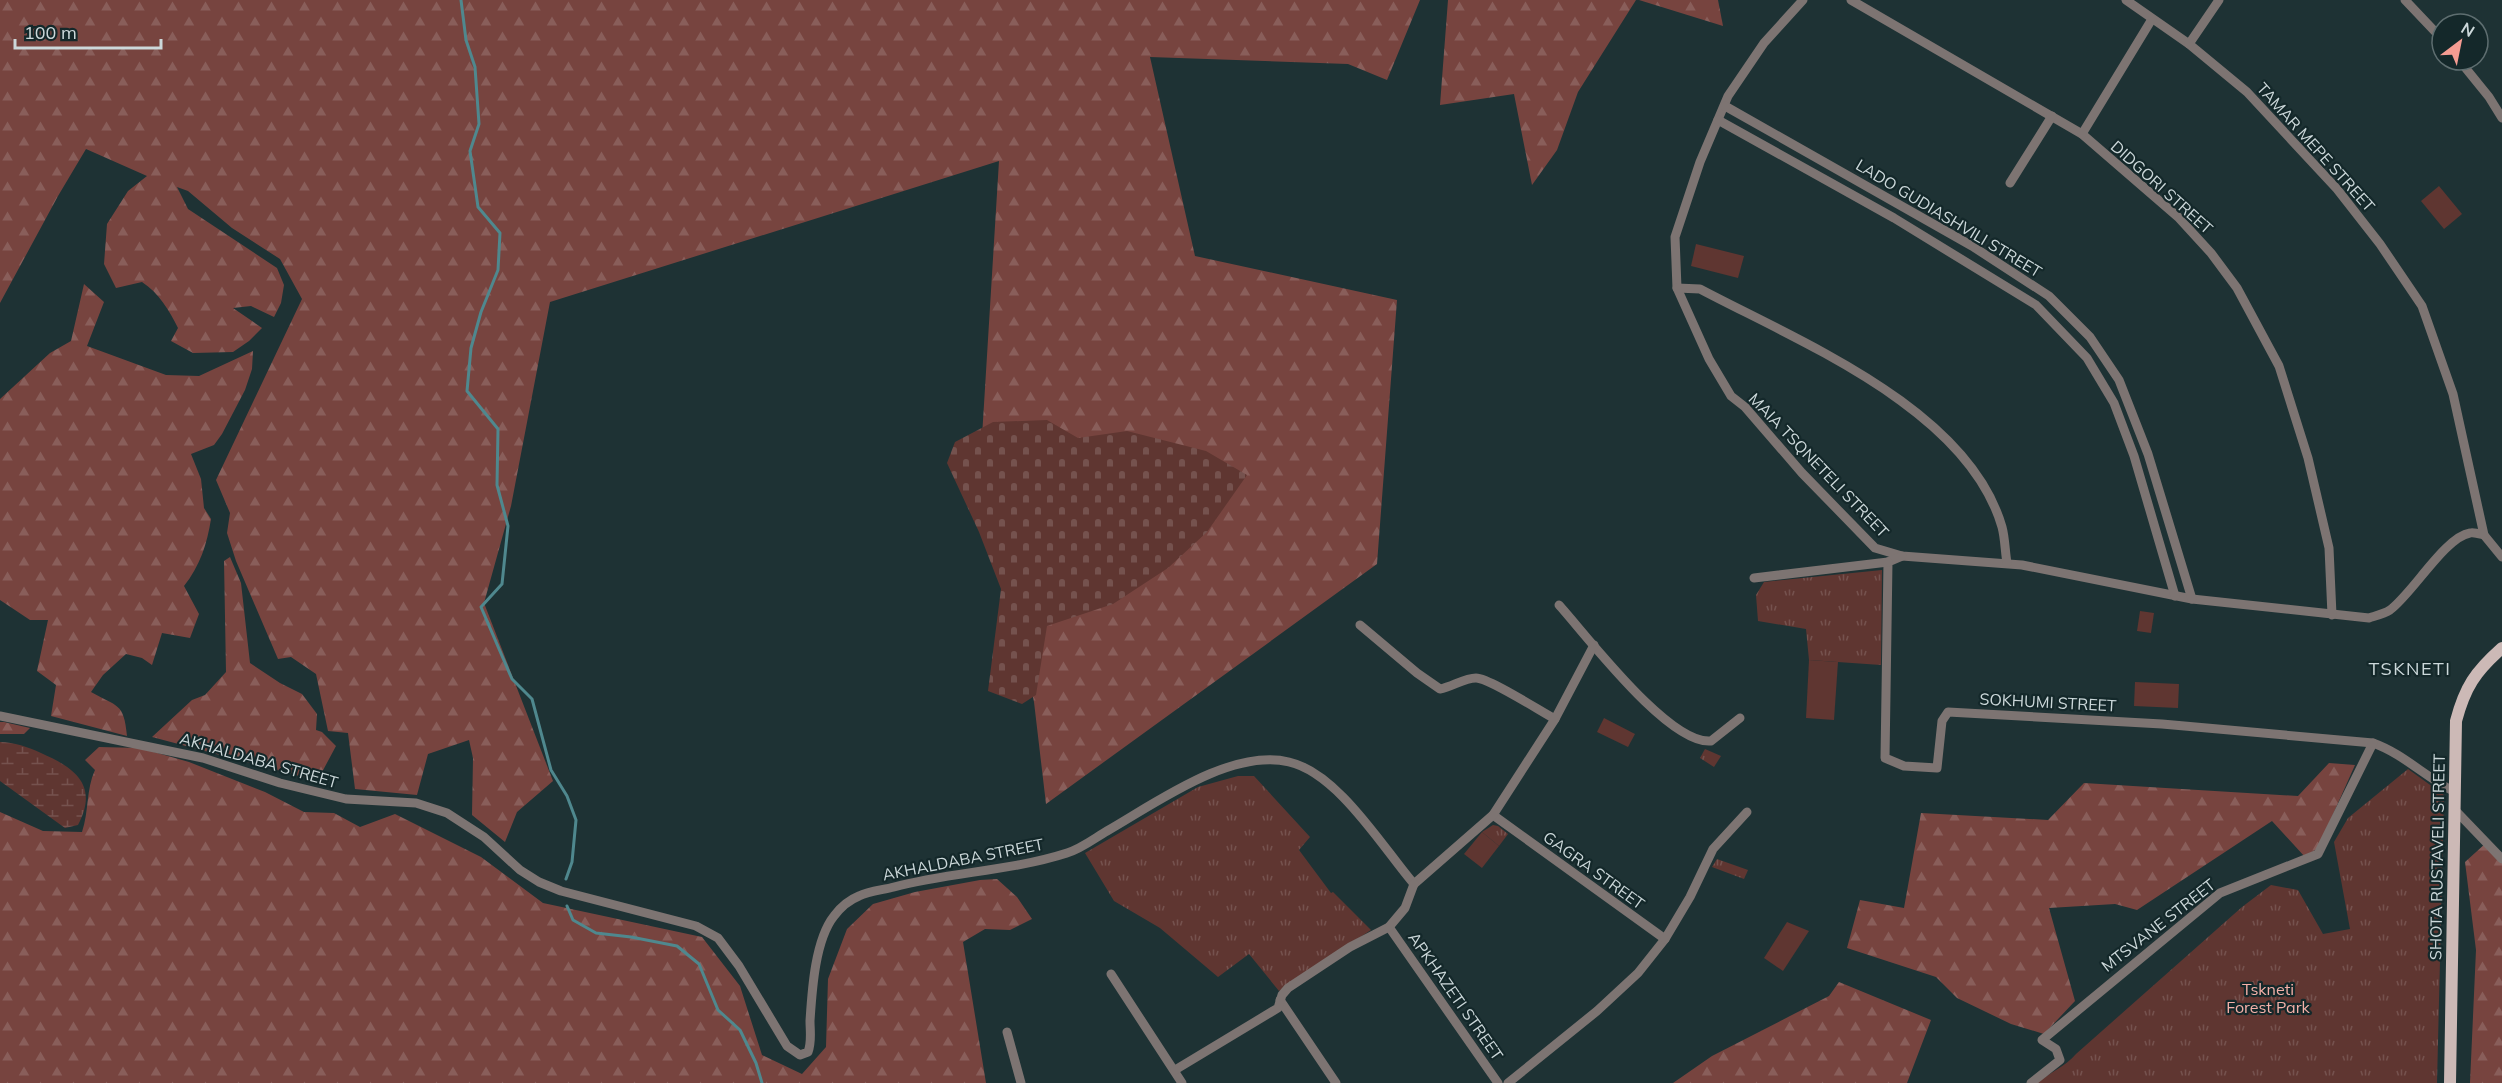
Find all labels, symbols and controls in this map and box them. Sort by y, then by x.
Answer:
scale bar [15,12,160,50]
north arrow [2430,12,2490,72]
text: N [2458,18,2478,41]
text: 100 m [24,21,77,44]
street label: TAMAR MEPE STREET [2253,78,2379,216]
street label: DIDGORI STREET [2107,136,2217,238]
street label: LADO GUDIASHVILI STREET [1853,155,2046,282]
street label: MAIA TSQNETELI STREET [1745,389,1894,542]
district label: TSKNETI [2369,657,2451,680]
street label: SOKHUMI STREET [1979,688,2117,716]
street label: AKHALDABA STREET [178,728,341,792]
street label: SHOTA RUSTAVELI STREET [2425,753,2449,960]
street label: GAGRA STREET [1539,826,1649,914]
street label: AKHALDABA STREET [881,834,1046,884]
street label: MTSVANE STREET [2097,874,2219,976]
street label: APKHAZETI STREET [1404,928,1508,1064]
park label: Tskneti Forest Park [2226,979,2311,1017]

